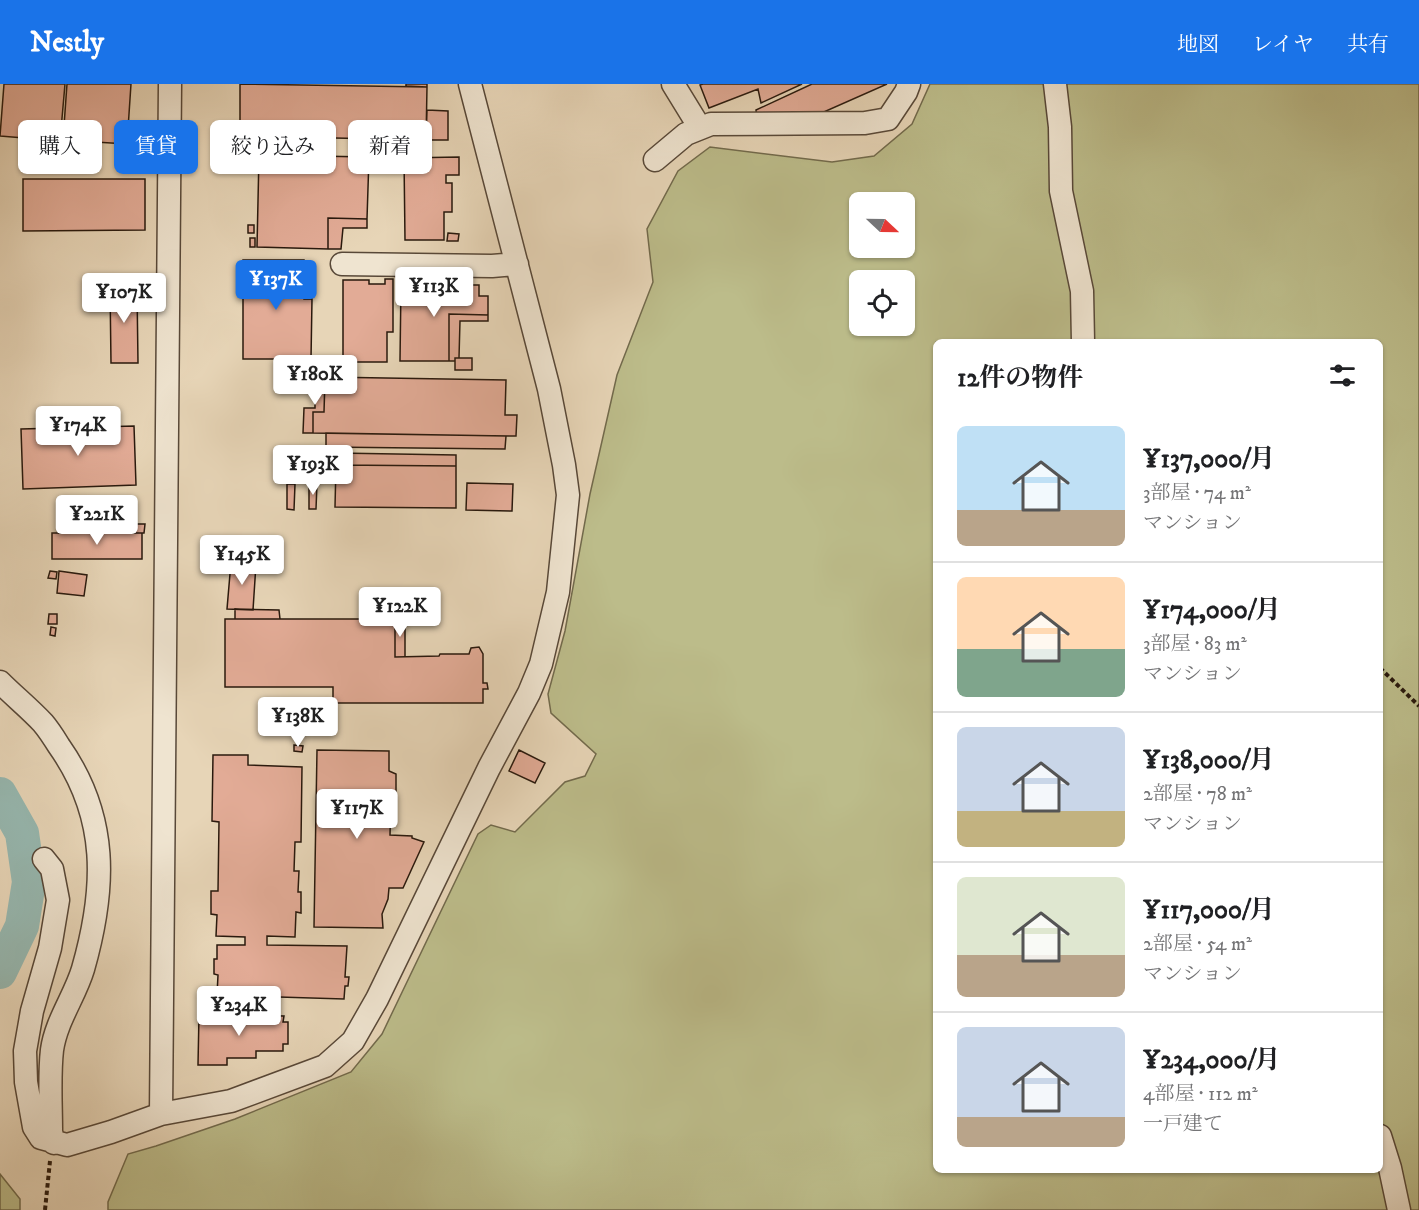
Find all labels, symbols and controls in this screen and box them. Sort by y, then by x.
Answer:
text: Nestly [30,25,104,60]
text: 地図 [1177,32,1219,58]
text: レイヤ [1252,32,1314,58]
text: 共有 [1347,32,1389,58]
chip: 購入 [18,120,102,174]
chip: 賃貸 [114,120,198,174]
chip: 絞り込み [210,120,336,174]
chip: 新着 [348,120,432,174]
north arrow [849,192,915,258]
map controls [849,192,915,336]
pin: ¥137K [234,260,318,311]
text: ¥137K [250,267,302,292]
pin: ¥113K [392,267,476,318]
button: locate [849,270,915,336]
pin: ¥107K [82,273,166,324]
text: ¥113K [409,274,459,299]
text: ¥107K [96,280,152,305]
pin: ¥180K [273,355,357,406]
icon: filters [1326,359,1359,392]
text: ¥180K [287,362,343,387]
text: 12件の物件 [957,362,1083,395]
pin: ¥174K [36,406,120,457]
text: ¥174K [50,413,106,438]
text: ¥137,000/月 [1143,443,1275,476]
pin: ¥193K [271,445,355,496]
icon: home [1005,450,1077,522]
text: ¥193K [287,452,339,477]
text: 3部屋 · 74 m² [1143,481,1251,506]
pin: ¥221K [55,495,139,546]
text: ¥221K [70,502,124,527]
text: マンション [1143,511,1242,536]
pin: ¥145K [200,535,284,586]
text: ¥145K [214,542,270,567]
pin: ¥122K [358,587,442,638]
text: ¥122K [373,594,427,619]
text: ¥174,000/月 [1143,594,1281,627]
icon: home [1005,601,1077,673]
text: 3部屋 · 83 m² [1143,632,1247,657]
text: マンション [1143,662,1242,687]
pin: ¥138K [256,697,340,748]
text: ¥138K [272,704,324,729]
text: ¥138,000/月 [1143,744,1275,777]
icon: home [1005,751,1077,823]
text: 2部屋 · 78 m² [1143,782,1252,807]
pin: ¥117K [315,789,399,840]
text: ¥117K [331,796,383,821]
text: マンション [1143,812,1242,837]
text: ¥117,000/月 [1143,894,1275,927]
icon: home [1005,901,1077,973]
text: 2部屋 · 54 m² [1143,932,1252,957]
text: マンション [1143,962,1242,987]
pin: ¥234K [197,986,281,1037]
text: ¥234K [211,993,267,1018]
text: ¥234,000/月 [1143,1044,1281,1077]
icon: home [1005,1051,1077,1123]
text: 4部屋 · 112 m² [1143,1082,1258,1107]
text: 一戸建て [1143,1112,1223,1137]

